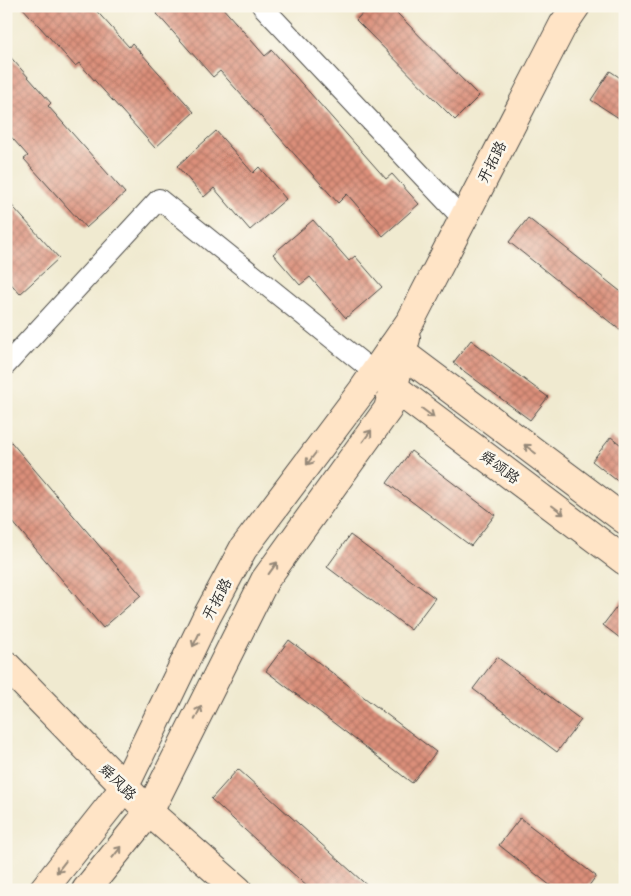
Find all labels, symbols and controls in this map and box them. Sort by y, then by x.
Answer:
street label: 开拓路 [474,138,510,186]
one-way arrow [421,407,434,418]
one-way arrow [362,430,373,443]
one-way arrow [523,444,537,454]
street label: 舜颂路 [477,446,523,488]
one-way arrow [306,452,316,466]
one-way arrow [551,505,564,516]
one-way arrow [268,561,278,575]
street label: 开拓路 [198,575,236,623]
one-way arrow [191,632,200,647]
one-way arrow [194,705,204,720]
street label: 舜风路 [96,760,140,804]
one-way arrow [111,846,122,859]
one-way arrow [56,861,67,874]

